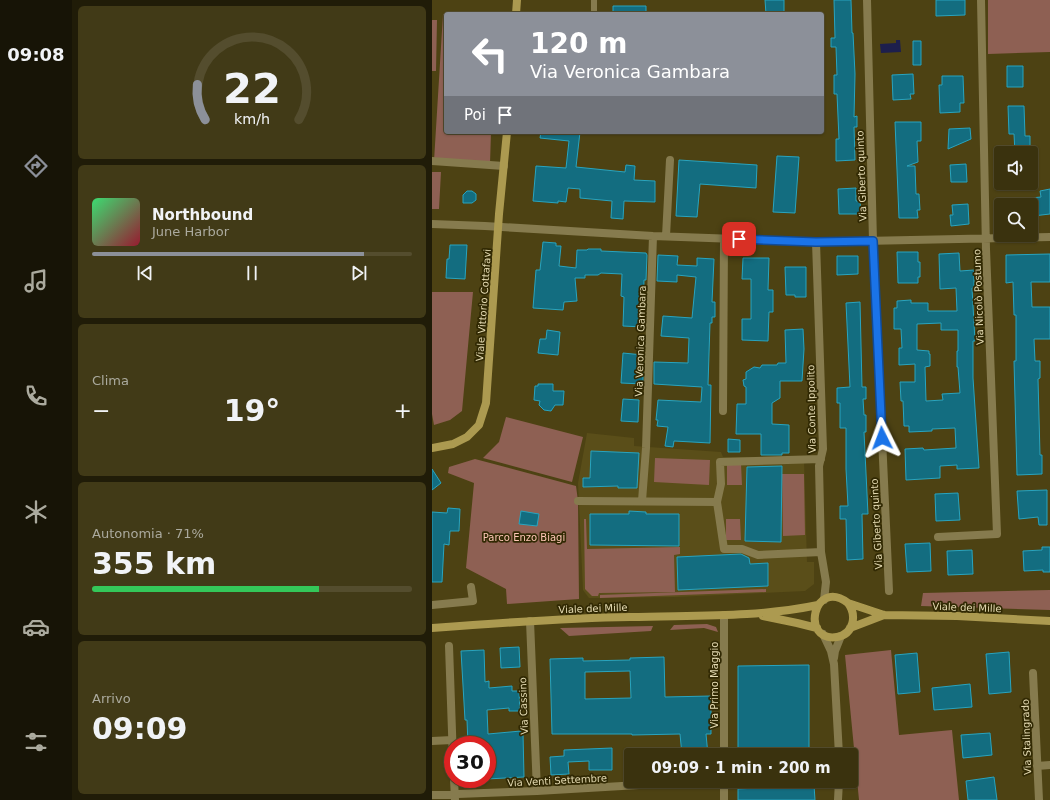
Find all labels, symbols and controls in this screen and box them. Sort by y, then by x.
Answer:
text: 120 m [530,27,627,60]
icon: left [464,28,516,80]
text: 09:08 [7,44,65,65]
text: Via Veronica Gambara [530,61,730,82]
text: 22 [223,64,281,113]
icon: arrive [494,104,516,126]
text: Poi [464,106,486,124]
text: km/h [234,111,270,127]
street label: Via Giberto quinto [854,130,869,222]
map controls [994,146,1038,242]
button: sound [994,146,1038,190]
icon: directions [22,152,50,180]
button: search [994,198,1038,242]
text: Northbound [152,206,253,224]
pin [722,222,756,256]
text: June Harbor [152,224,229,239]
icon: arrive [728,228,750,250]
street label: Viale Vittorio Cottafavi [474,248,493,362]
street label: Via Nicolò Postumo [971,249,986,345]
icon: previous [134,262,156,284]
icon: pause [241,262,263,284]
icon: next [348,262,370,284]
icon: music [22,267,50,295]
street label: Via Veronica Gambara [633,285,648,397]
street label: Via Conte Ippolito [805,365,818,453]
text: Clima [92,373,129,388]
icon: phone [22,382,50,410]
text: 19° [224,393,280,428]
text: − [92,398,110,423]
text: + [394,398,412,423]
position arrow [861,417,903,459]
street label: Via Giberto quinto [869,478,884,570]
icon: climate [22,498,50,526]
text: Autonomia · 71% [92,526,204,541]
park label: Parco Enzo Biagi [483,532,565,543]
text: 355 km [92,546,216,581]
street label: Viale dei Mille [932,601,1002,614]
street label: Viale dei Mille [558,602,628,615]
icon: car [22,613,50,641]
street label: Via Primo Maggio [709,642,720,728]
street label: Via Cassino [517,677,530,735]
text: Arrivo [92,691,131,706]
street label: Via Stalingrado [1020,699,1033,775]
text: 09:09 [92,711,188,746]
icon: filters [22,728,50,756]
speed limit sign: 30 [444,736,496,788]
text: 09:09 · 1 min · 200 m [651,759,831,777]
street label: Via Venti Settembre [507,772,607,789]

